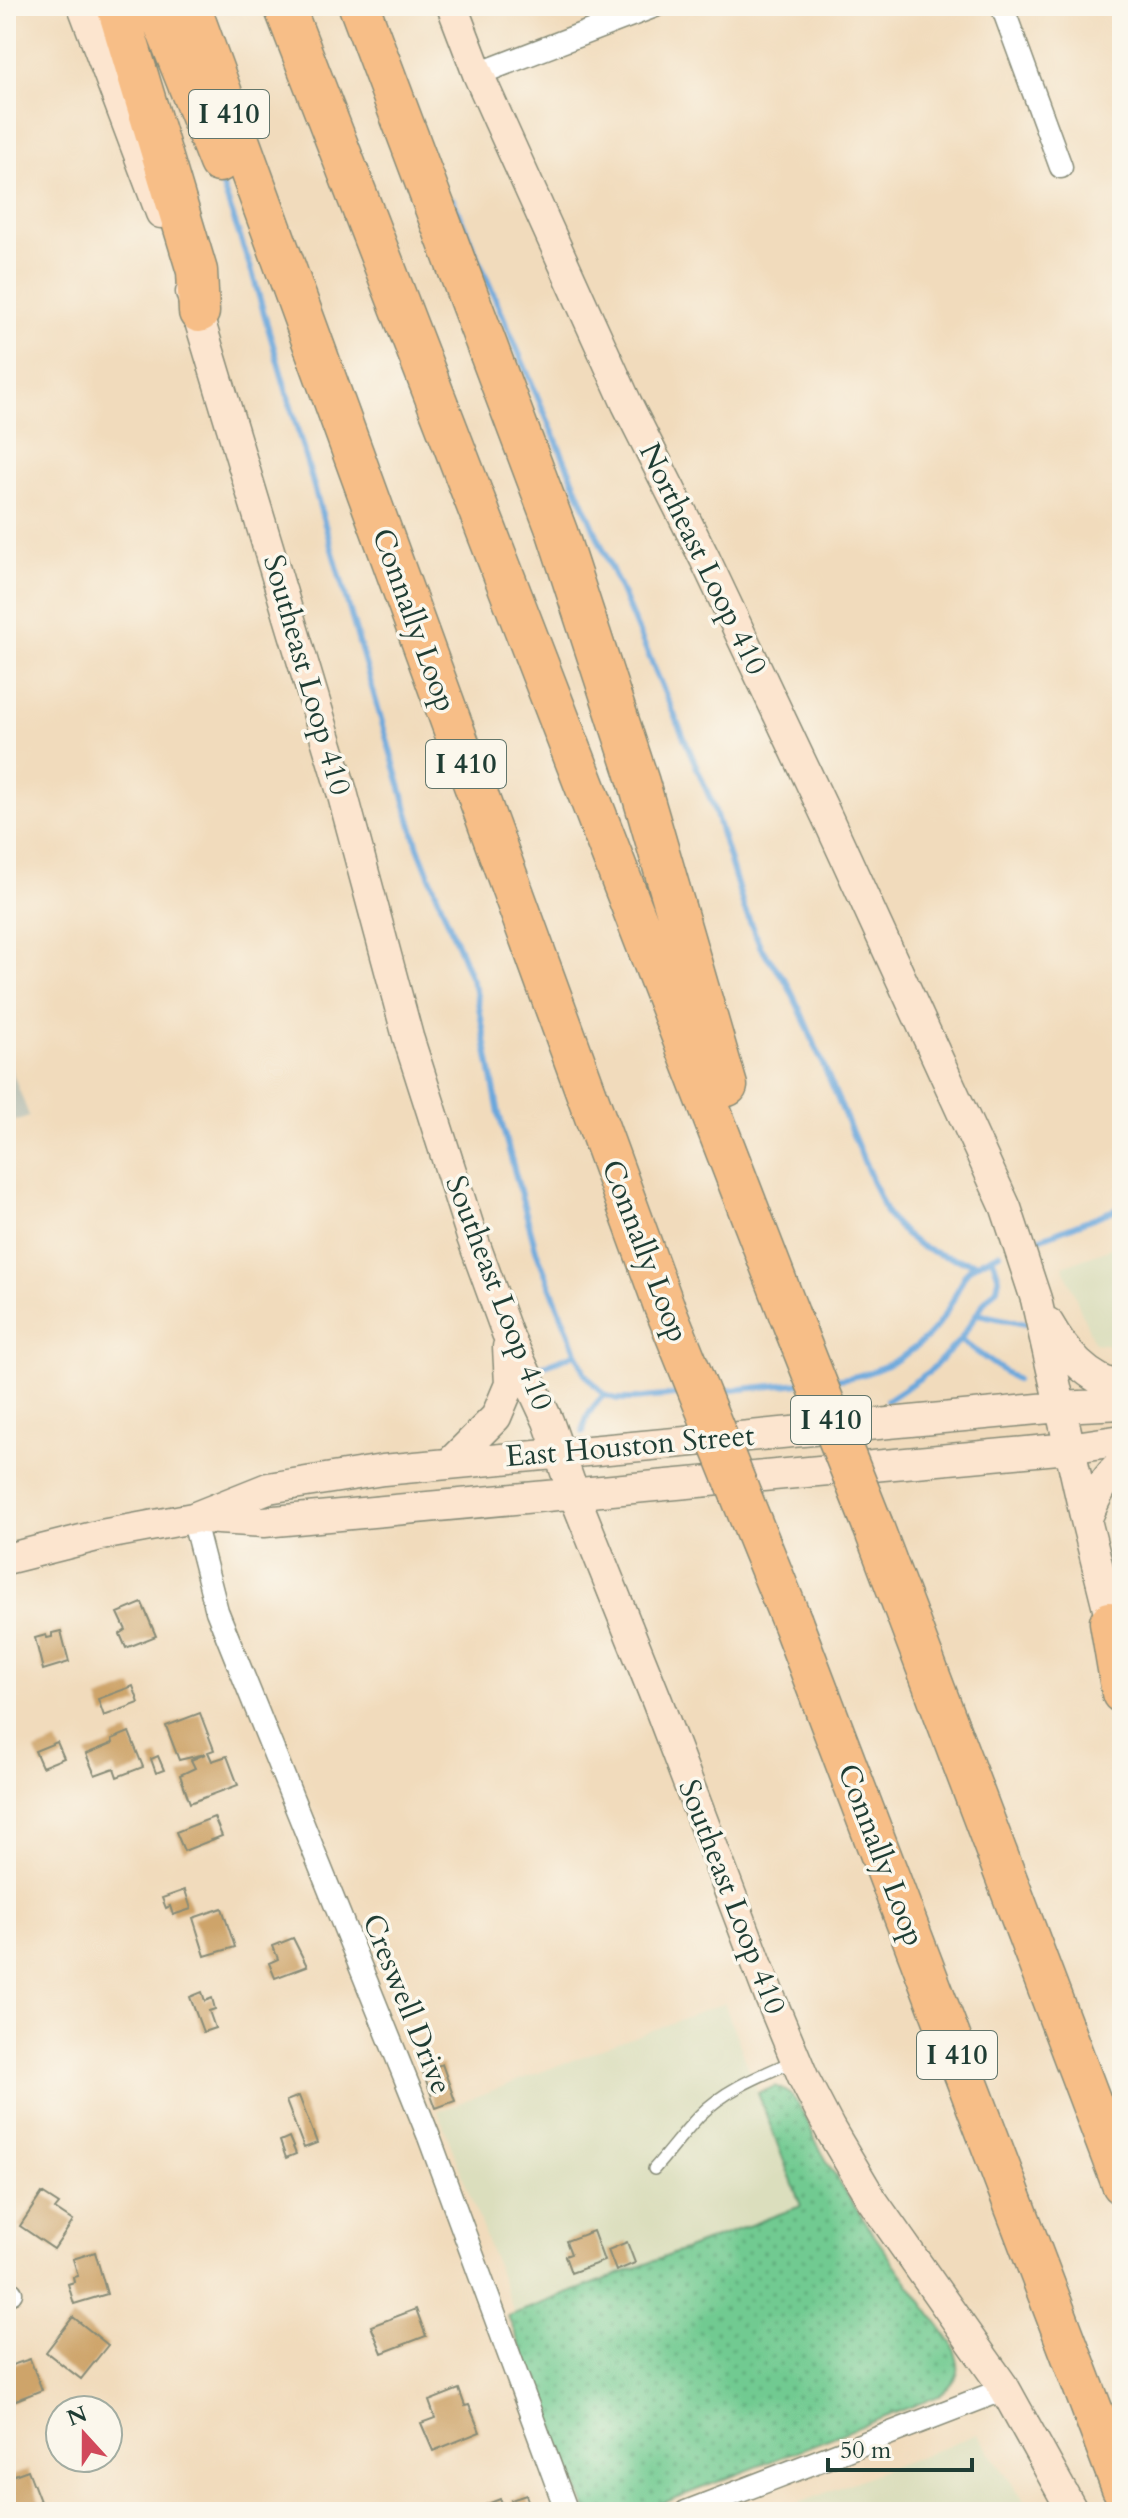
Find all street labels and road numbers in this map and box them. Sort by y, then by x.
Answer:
road number: I 410 [189,90,269,138]
street label: Northeast Loop 410 [629,436,777,682]
street label: Connally Loop [362,523,466,717]
street label: Southeast Loop 410 [253,550,361,800]
road number: I 410 [426,740,506,788]
street label: Connally Loop [591,1154,699,1348]
street label: Southeast Loop 410 [435,1170,563,1416]
road number: I 410 [791,1396,871,1444]
street label: East Houston Street [504,1415,757,1477]
street label: Connally Loop [827,1758,935,1952]
street label: Southeast Loop 410 [668,1774,796,2020]
street label: Creswell Drive [352,1908,462,2100]
road number: I 410 [917,2031,997,2079]

